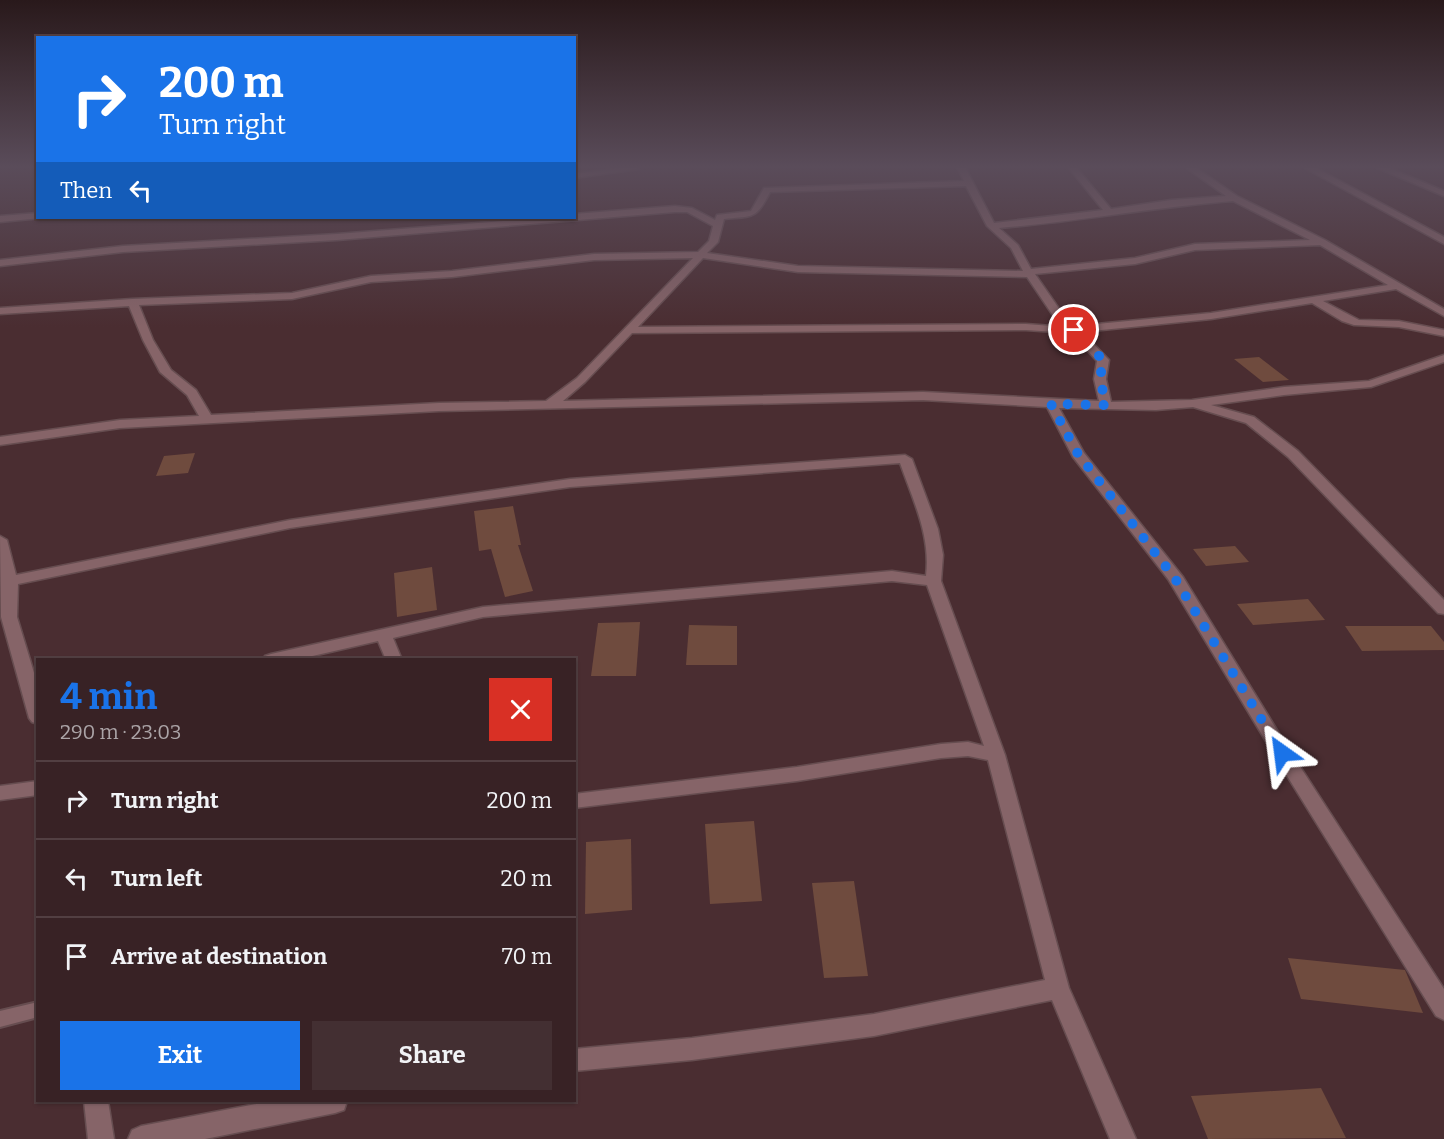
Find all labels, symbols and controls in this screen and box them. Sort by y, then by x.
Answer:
text: 200 m [159,58,284,108]
icon: right [60,60,138,138]
text: Turn right [159,109,286,141]
icon: left [124,174,157,207]
text: Then [60,177,112,204]
pin [1048,304,1099,355]
icon: arrive [1057,313,1090,346]
text: 4 min [60,675,157,719]
button: close [489,678,552,741]
text: 290 m · 23:03 [60,720,181,744]
position arrow [1250,721,1314,785]
icon: right [60,784,93,817]
text: Turn right [111,787,219,814]
text: 200 m [486,787,552,814]
icon: left [60,862,93,895]
text: Turn left [111,865,203,892]
text: 20 m [501,865,552,892]
icon: arrive [60,940,93,973]
text: Arrive at destination [111,943,327,970]
text: 70 m [502,943,552,970]
button: Exit [60,1021,300,1090]
button: Share [312,1021,552,1090]

